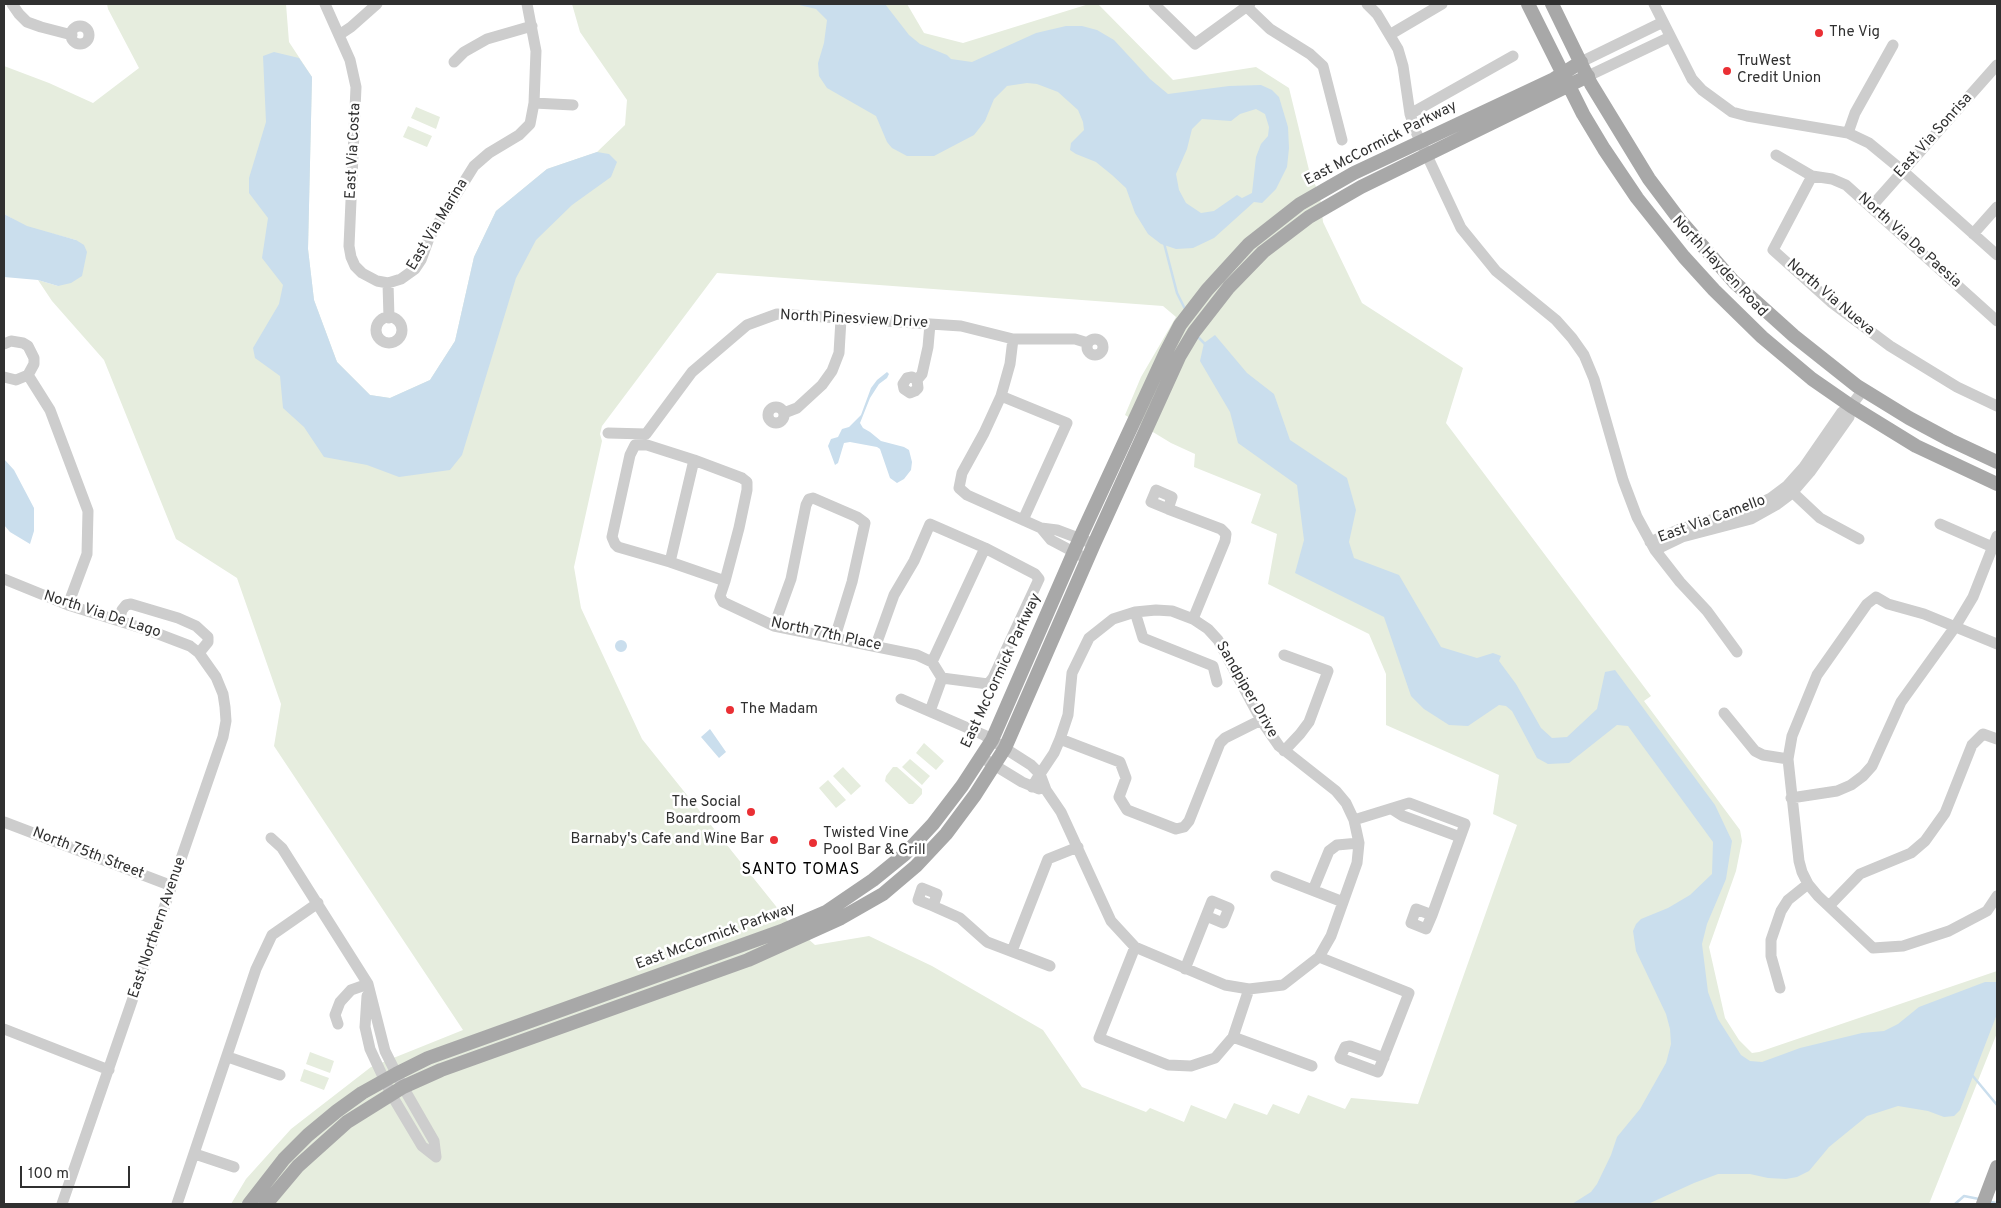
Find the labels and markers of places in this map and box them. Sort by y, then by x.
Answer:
place label: The Vig [1829,24,1880,42]
marker: The Vig [1813,27,1825,39]
place label: TruWest Credit Union [1737,53,1821,88]
marker: TruWest Credit Union [1721,65,1733,77]
place label: The Madam [740,701,818,719]
marker: The Madam [724,704,736,716]
place label: The Social Boardroom [665,794,741,829]
marker: The Social Boardroom [745,806,757,818]
place label: Twisted Vine Pool Bar & Grill [823,825,926,860]
place label: Barnaby's Cafe and Wine Bar [571,831,764,849]
marker: Barnaby's Cafe and Wine Bar [768,834,780,846]
marker: Twisted Vine Pool Bar & Grill [807,837,819,849]

